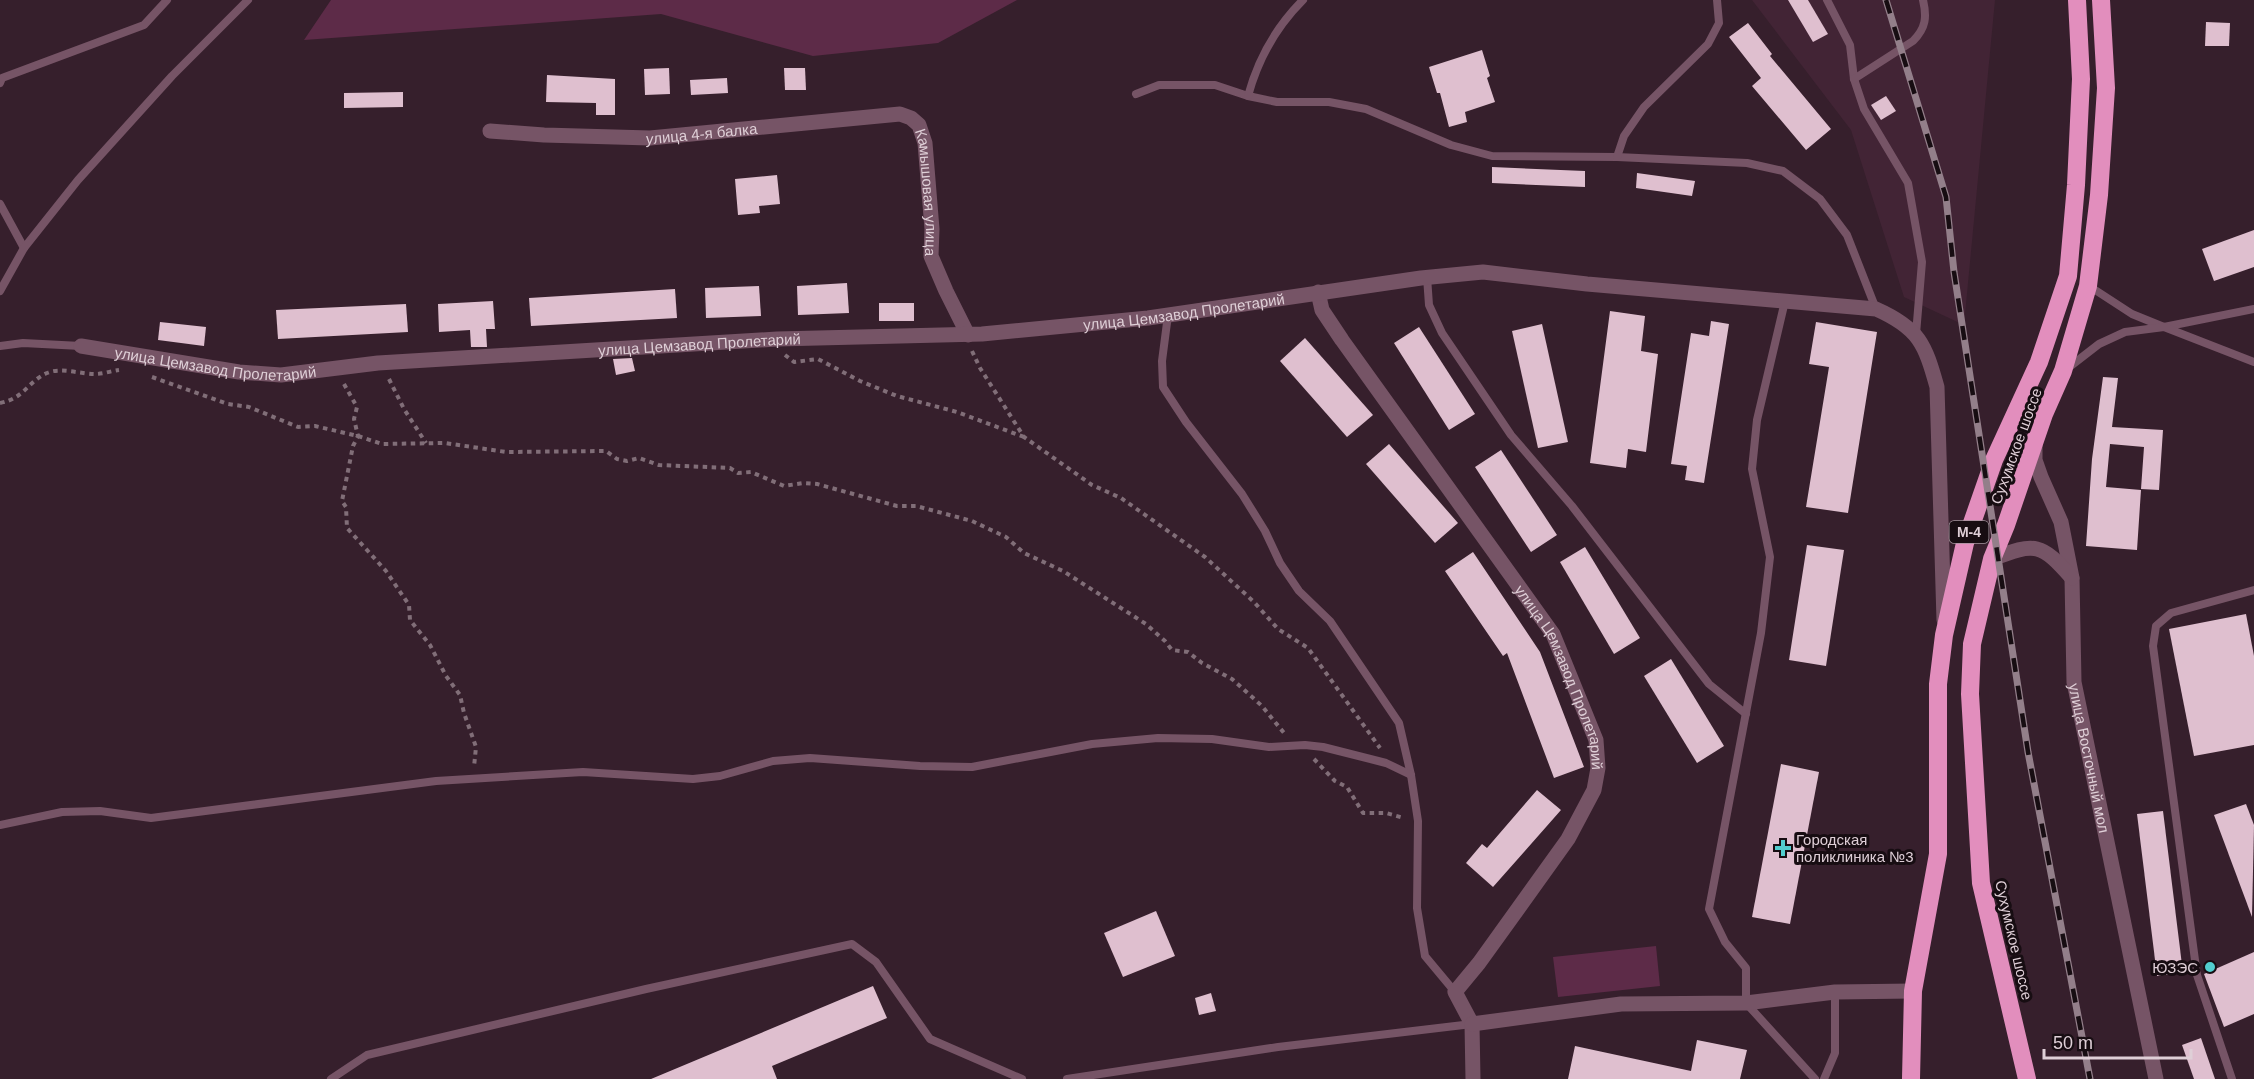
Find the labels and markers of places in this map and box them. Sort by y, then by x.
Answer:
place label: Городская поликлиника №3 [1796,831,1914,865]
marker: Городская поликлиника №3 [1774,839,1792,857]
place label: ЮЗЭС [2152,959,2198,976]
marker: ЮЗЭС [2203,960,2217,974]

